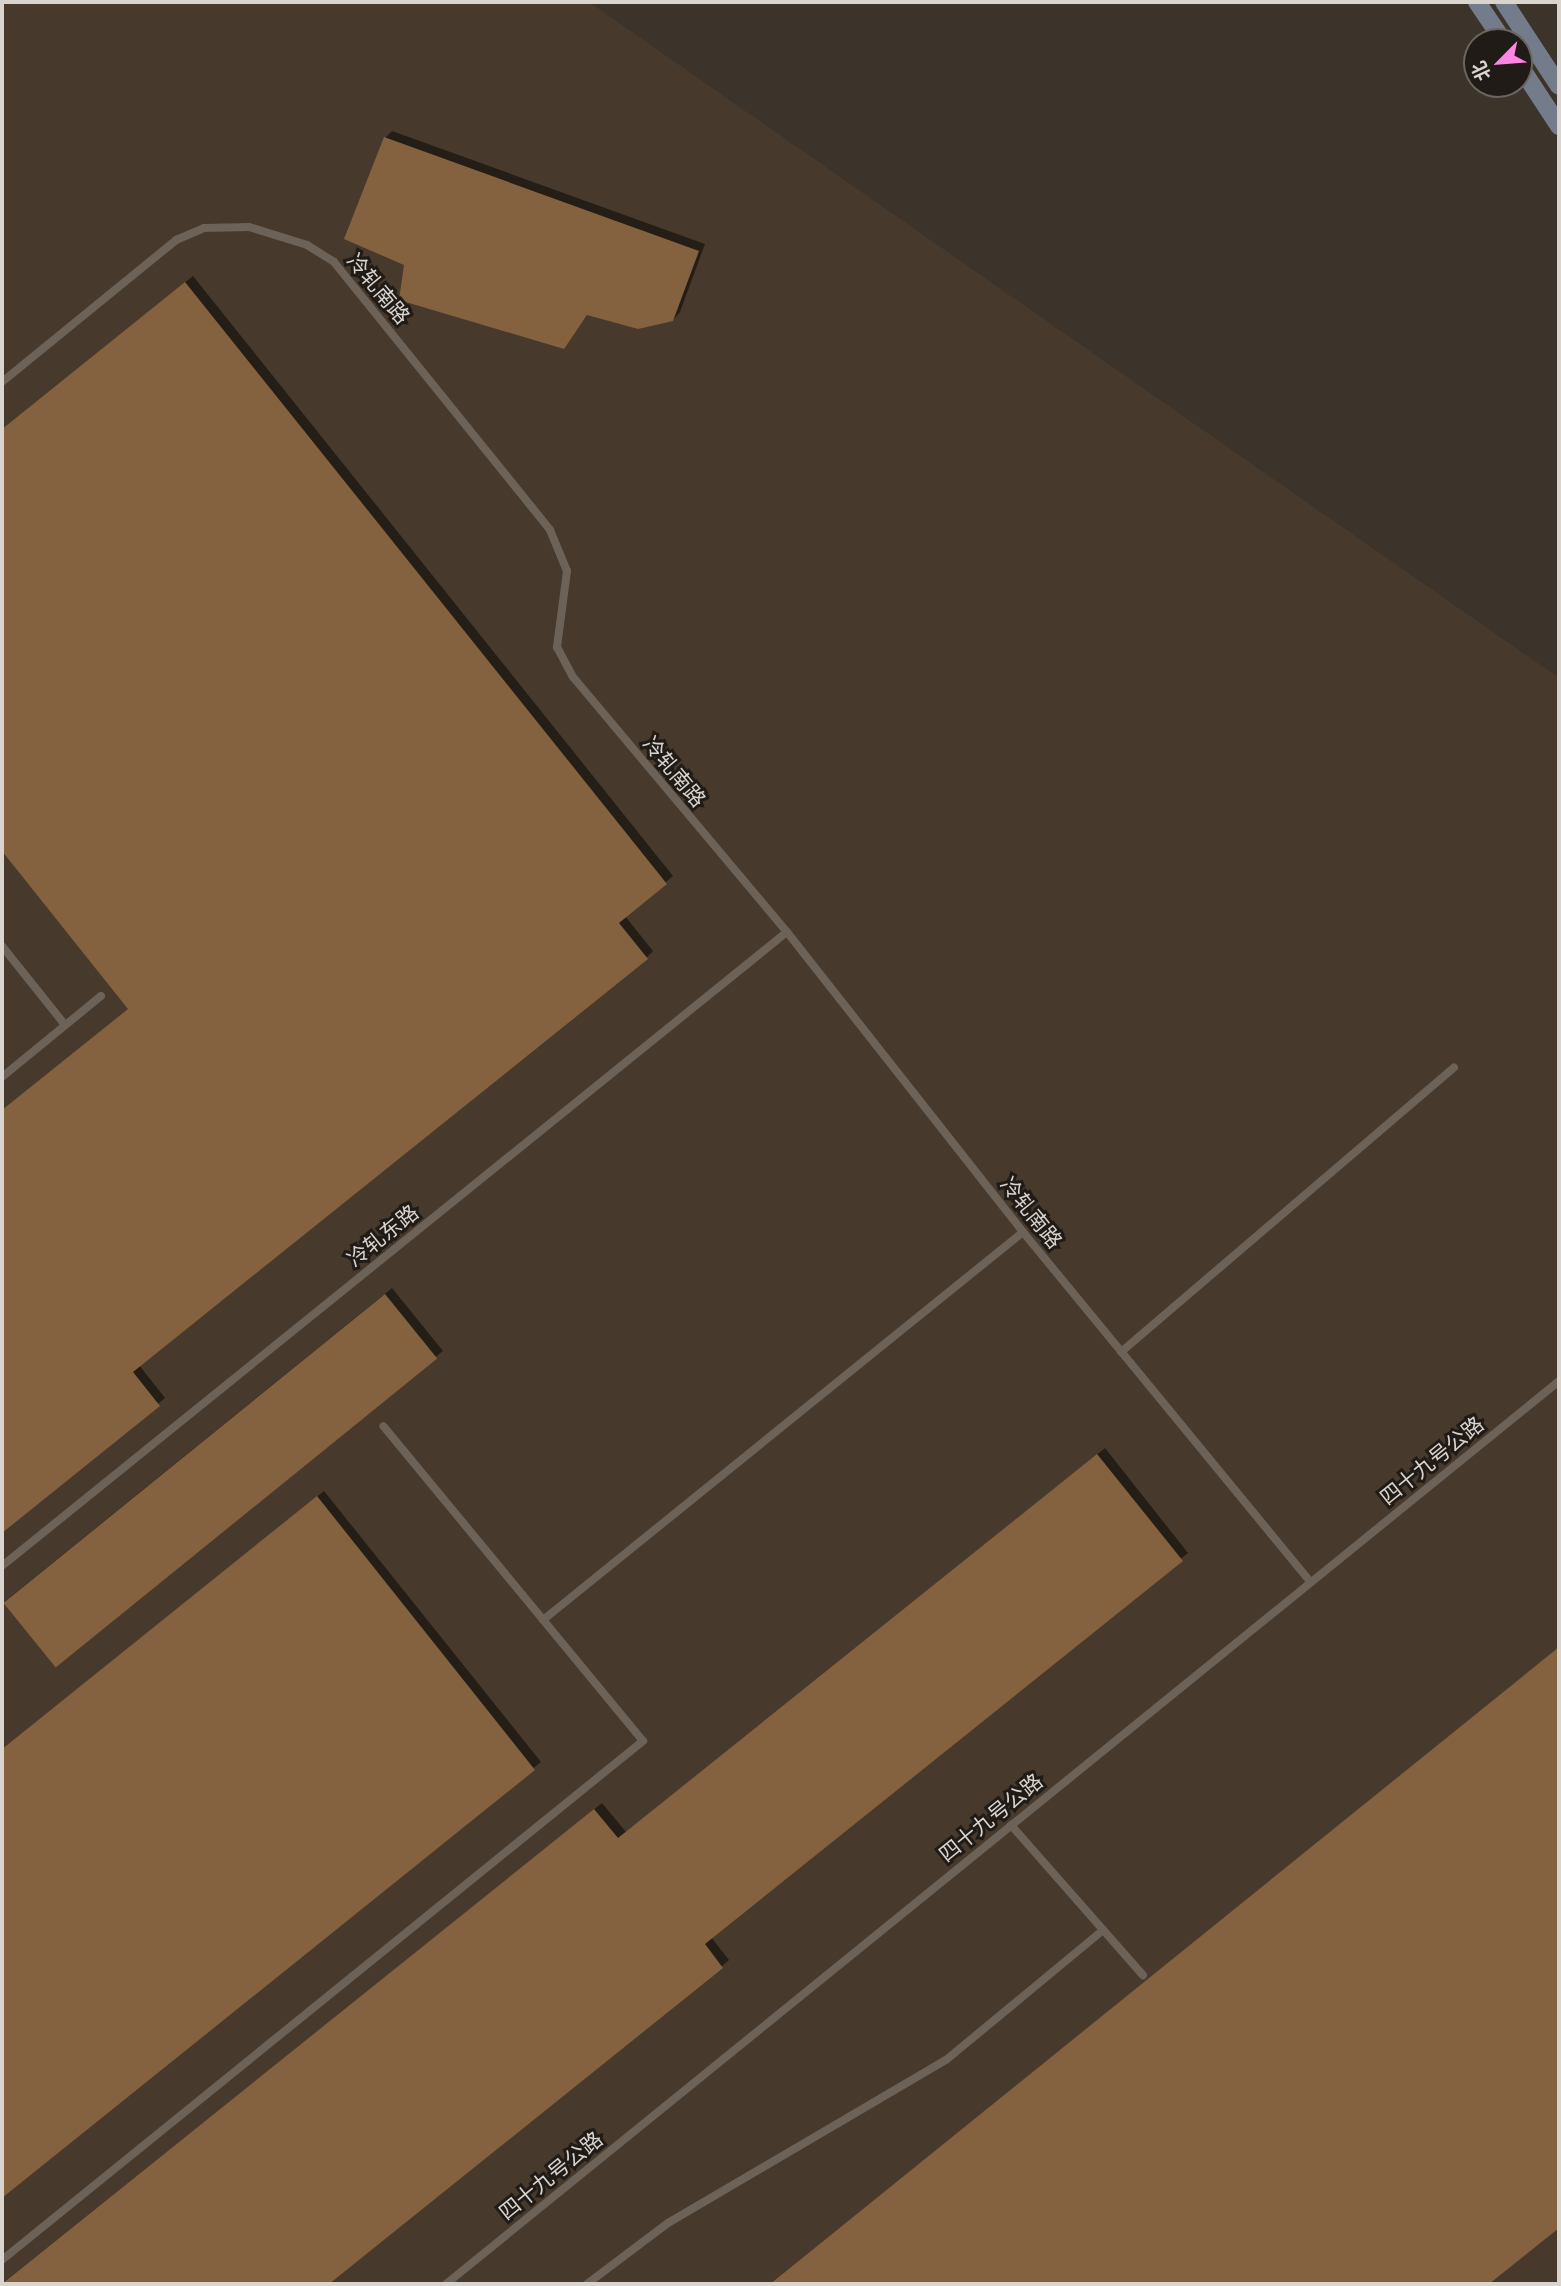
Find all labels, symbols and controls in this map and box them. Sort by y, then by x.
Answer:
north arrow [1463,28,1533,98]
text: 北 [1465,57,1497,85]
street label: 冷轧南路 [341,249,415,329]
street label: 冷轧南路 [637,732,711,812]
street label: 冷轧南路 [995,1172,1067,1254]
street label: 冷轧东路 [342,1200,424,1272]
street label: 四十九号公路 [1375,1412,1489,1510]
street label: 四十九号公路 [934,1769,1048,1867]
street label: 四十九号公路 [494,2127,608,2225]

